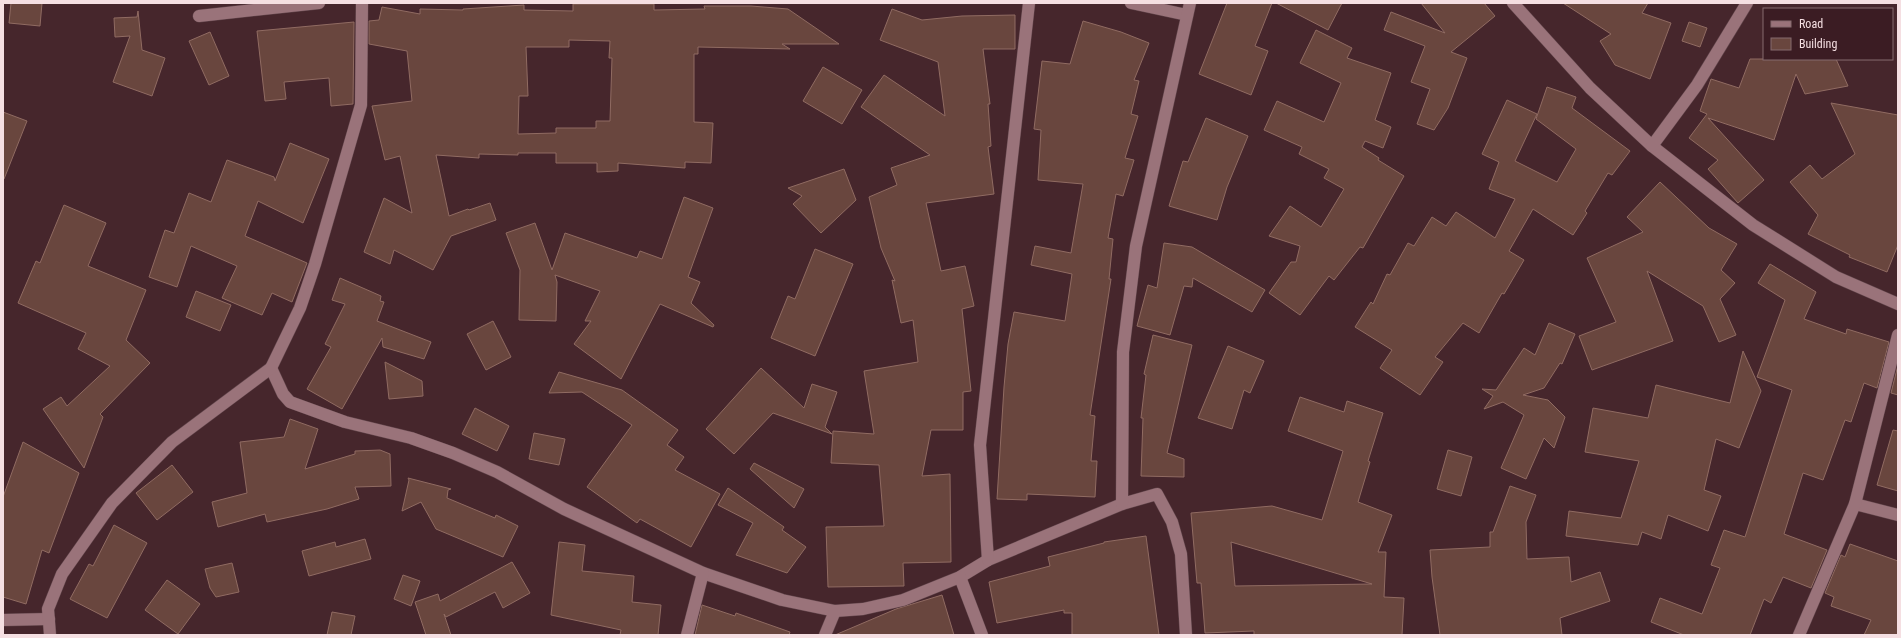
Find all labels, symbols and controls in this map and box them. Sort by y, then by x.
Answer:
legend [1763,8,1893,60]
text: Road [1799,17,1823,31]
text: Building [1799,37,1837,51]

